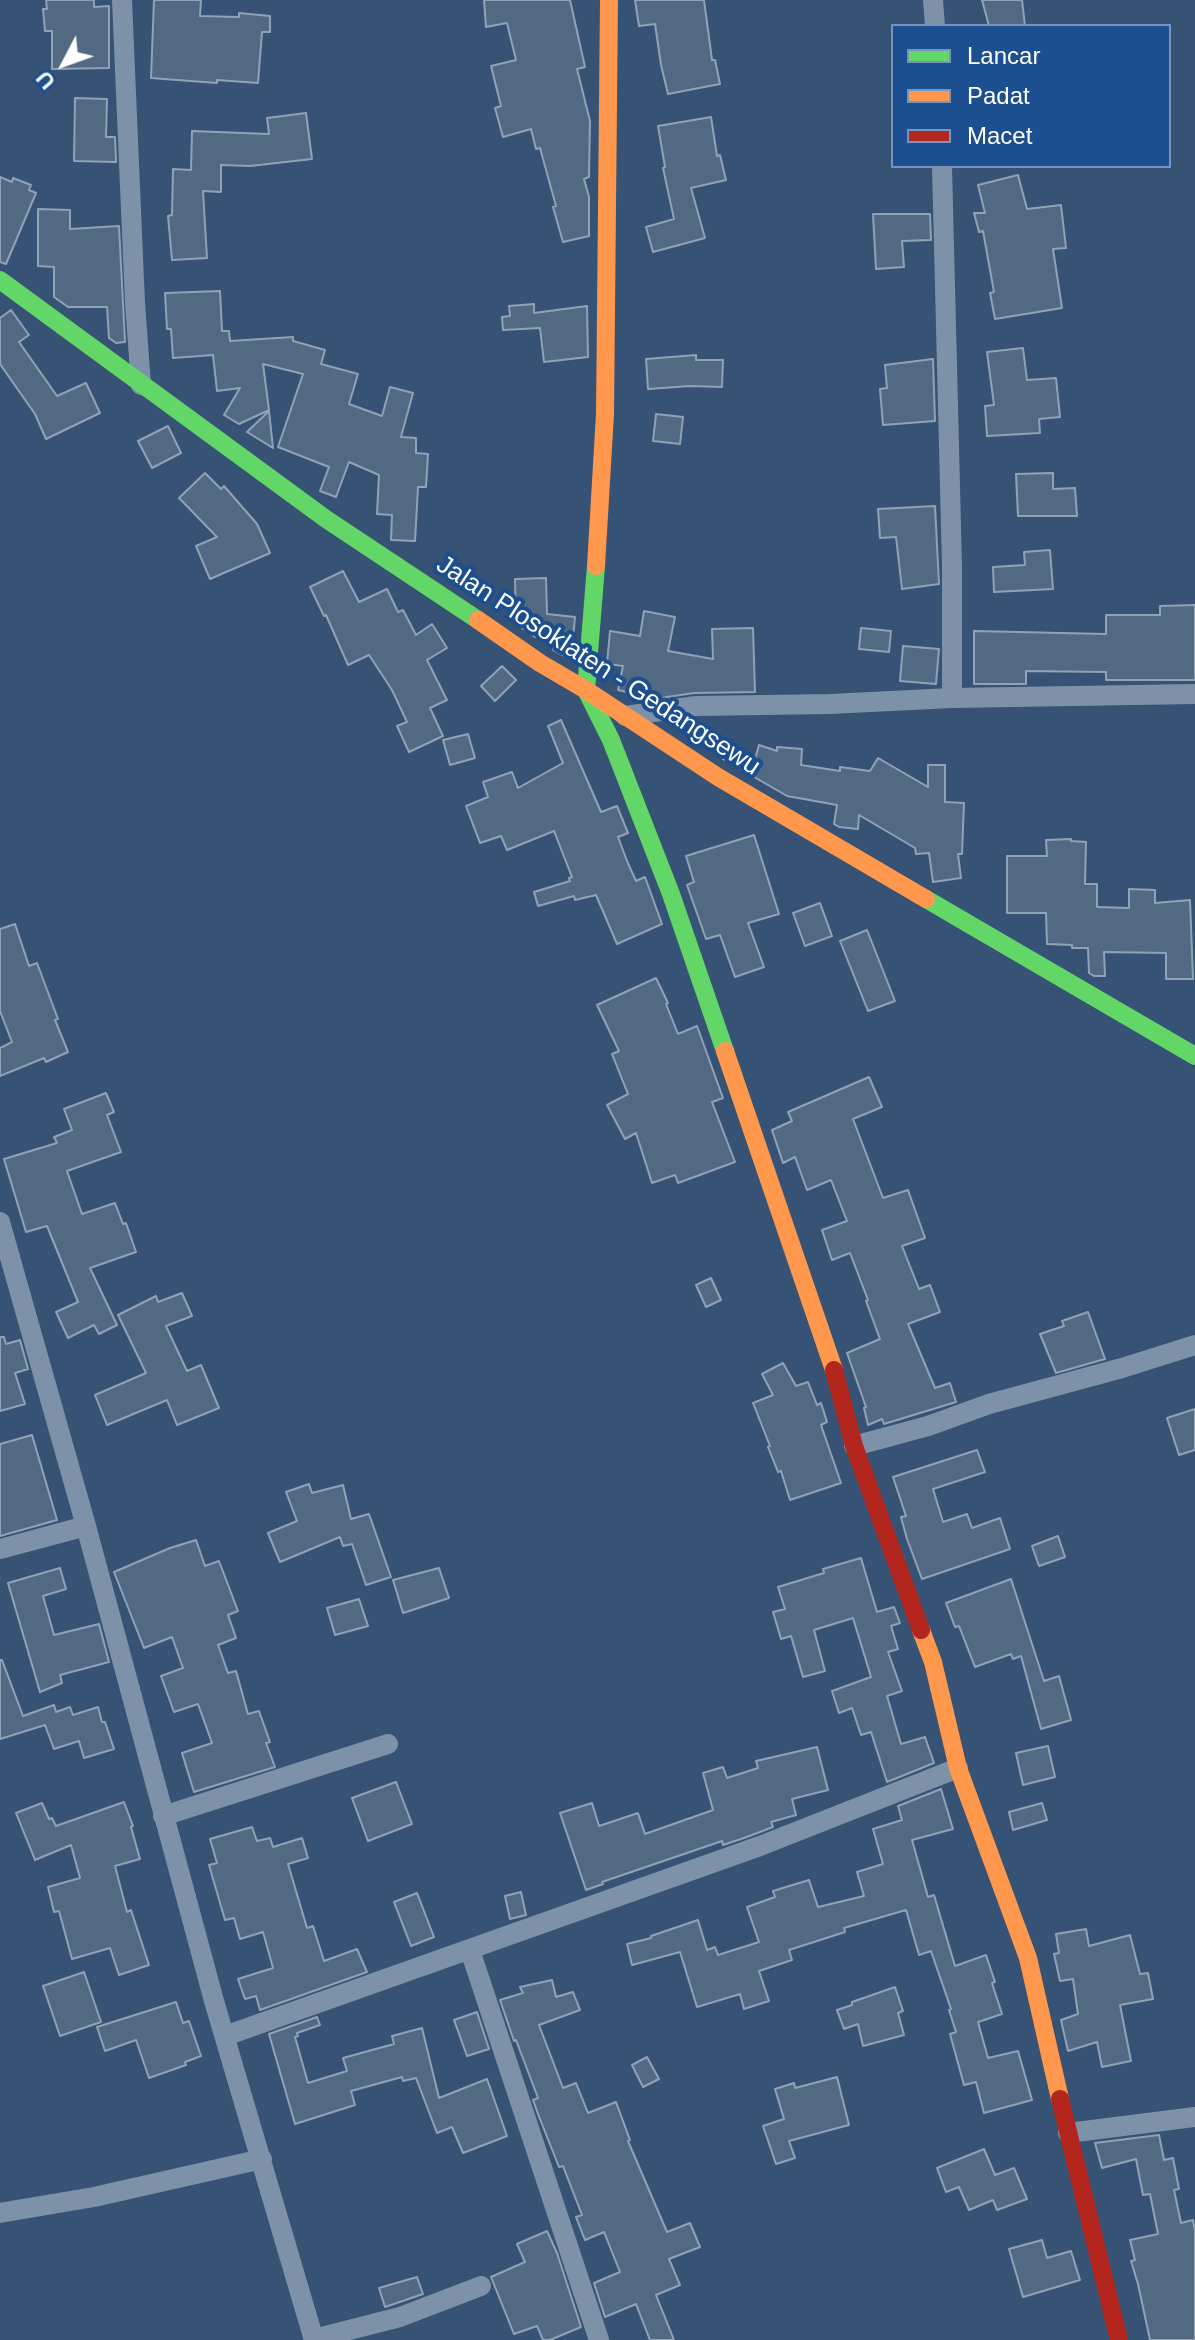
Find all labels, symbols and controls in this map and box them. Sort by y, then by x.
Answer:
north arrow [24,24,104,104]
legend [891,24,1171,168]
text: Lancar [967,42,1040,69]
text: U [31,66,60,94]
text: Padat [967,82,1030,109]
text: Macet [967,122,1032,149]
street label: Jalan Plosoklaten - Gedangsewu [430,549,766,783]

